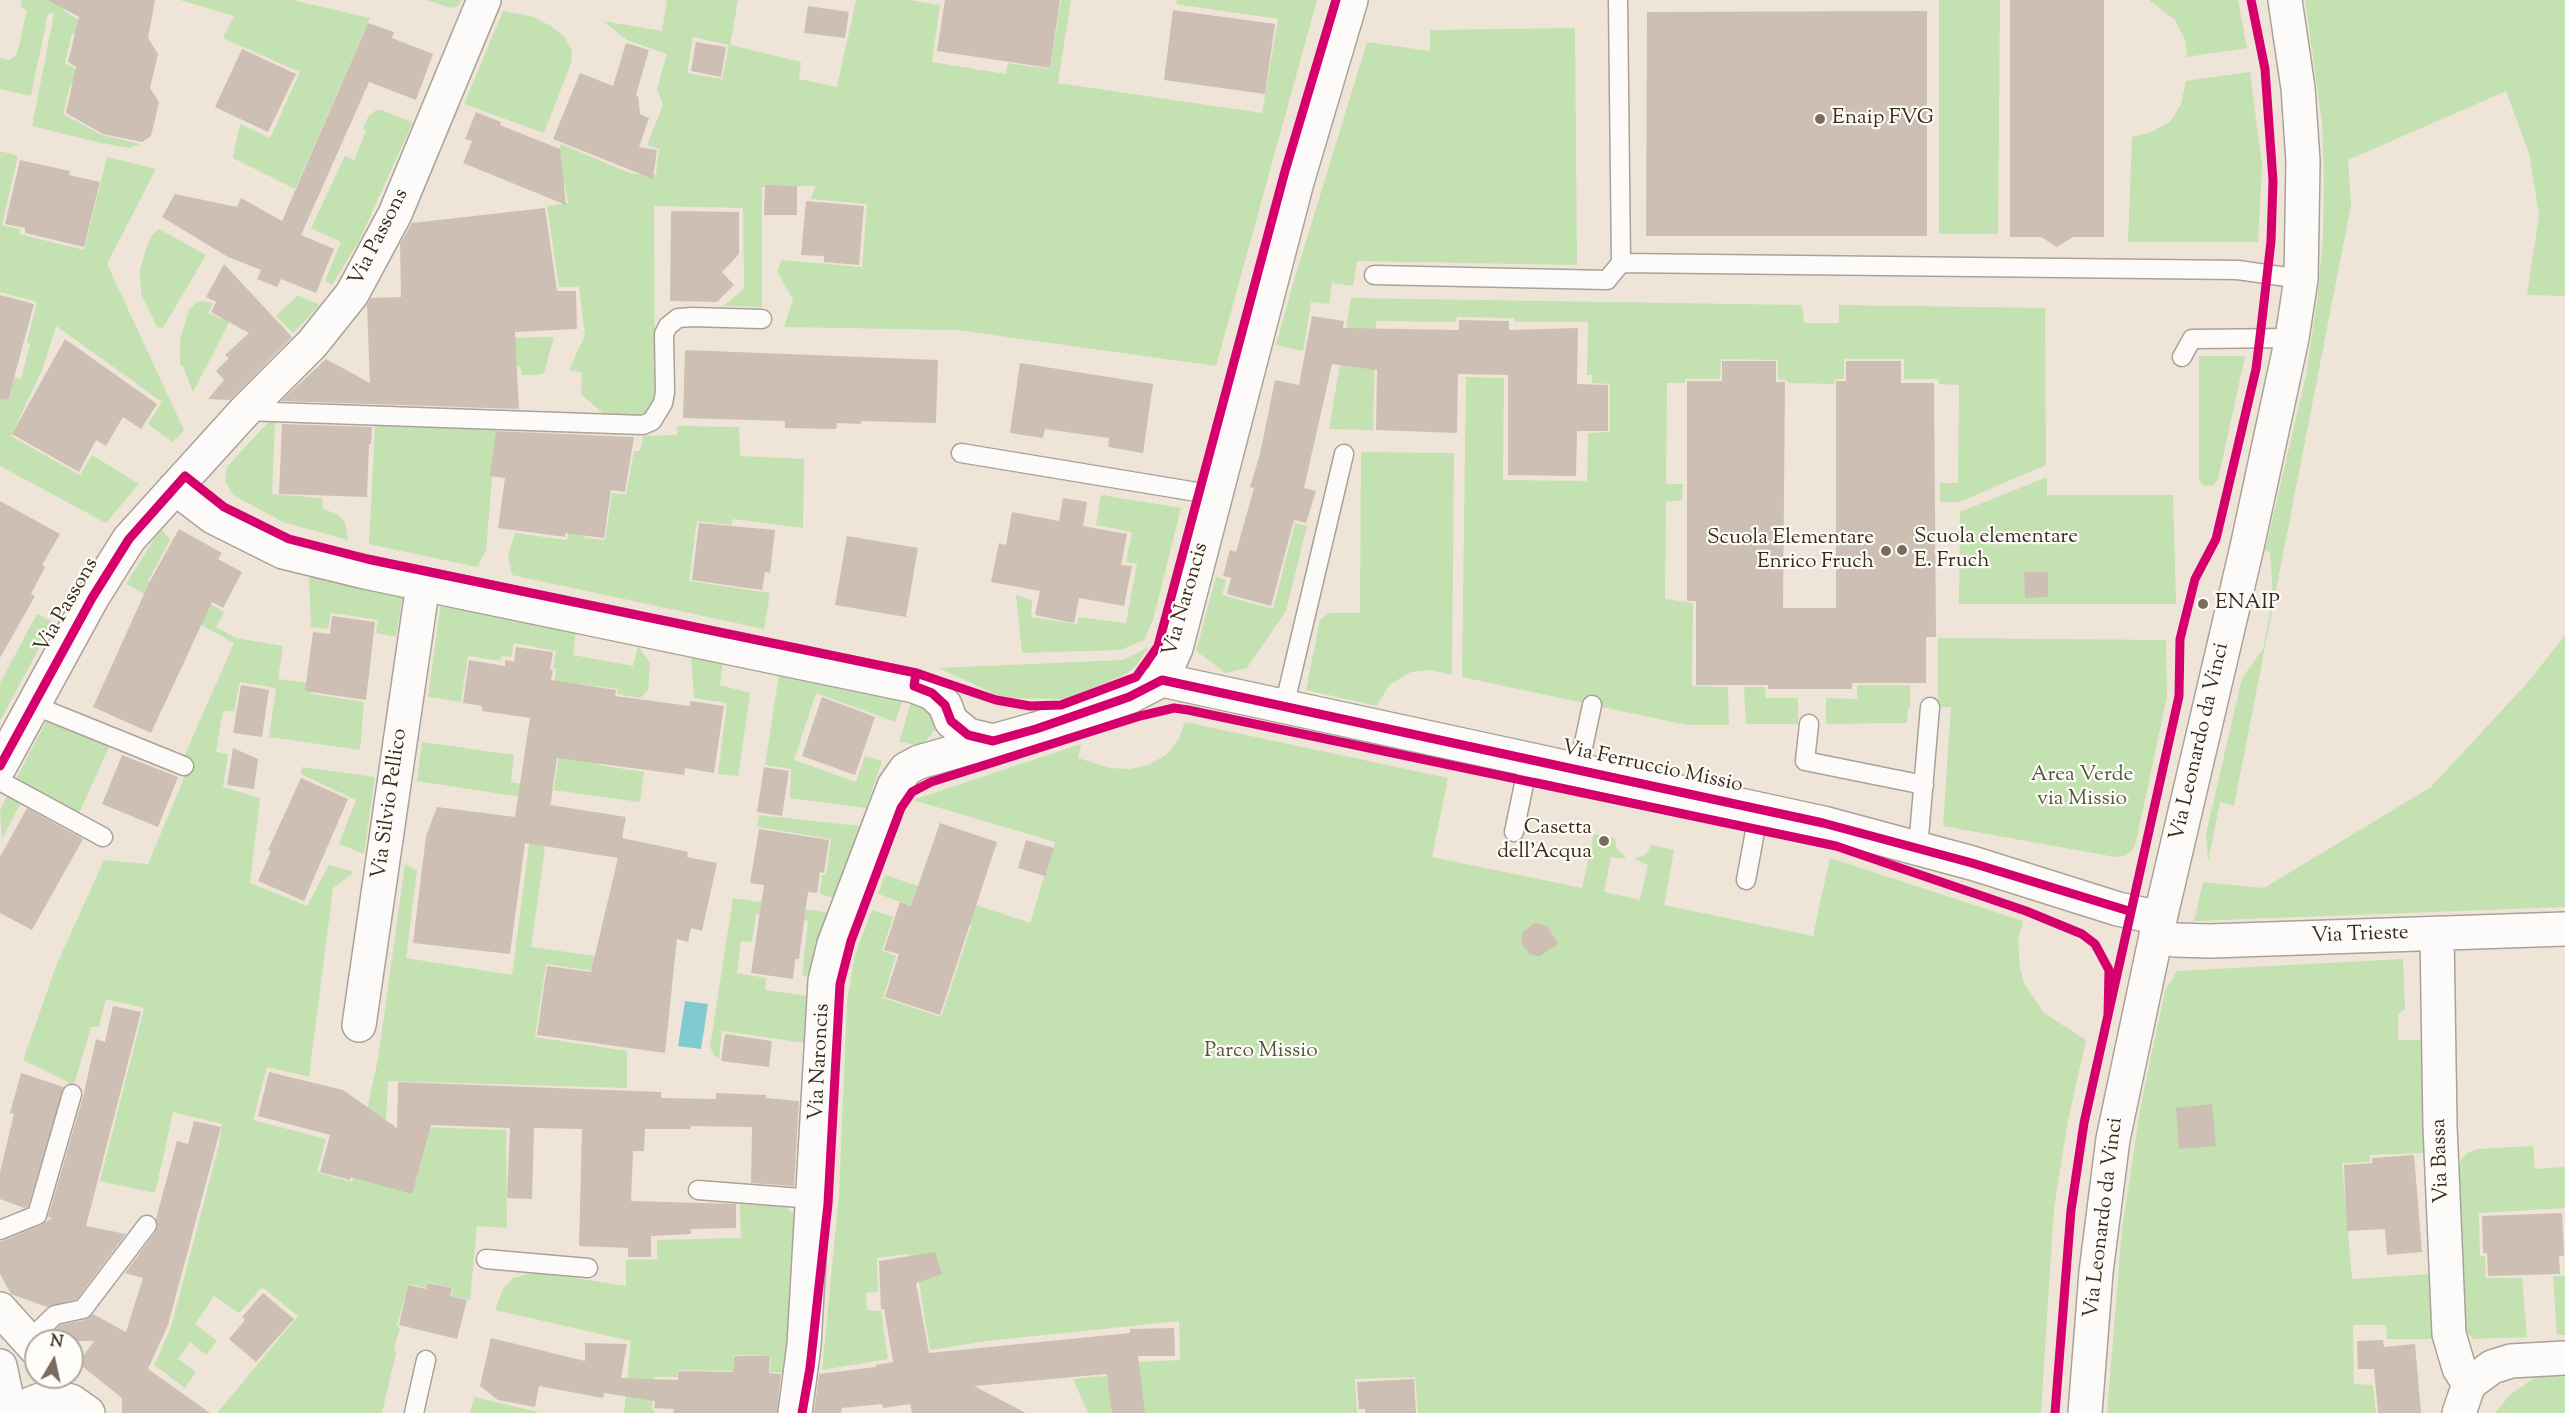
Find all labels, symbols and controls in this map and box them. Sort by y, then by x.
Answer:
place label: Enaip FVG [1832,106,1934,132]
marker: Enaip FVG [1813,112,1827,126]
street label: Via Passons [345,185,415,291]
place label: Scuola elementare E. Fruch [1914,525,2078,575]
place label: Scuola Elementare Enrico Fruch [1707,526,1874,576]
street label: Via Naroncis [1159,540,1215,660]
marker: Scuola elementare E. Fruch [1895,543,1909,557]
marker: Scuola Elementare Enrico Fruch [1879,544,1893,558]
street label: Via Passons [31,554,105,658]
place label: ENAIP [2215,591,2280,617]
marker: ENAIP [2196,597,2210,611]
street label: Via Leonardo da Vinci [2166,641,2236,843]
street label: Via Silvio Pellico [368,727,414,881]
street label: Via Ferruccio Missio [1559,736,1745,800]
park label: Area Verde via Missio [2031,763,2133,813]
place label: Casetta dell'Acqua [1497,816,1592,866]
marker: Casetta dell'Acqua [1597,834,1611,848]
street label: Via Trieste [2311,922,2409,950]
street label: Via Naroncis [805,1003,837,1121]
park label: Parco Missio [1204,1039,1318,1065]
street label: Via Leonardo da Vinci [2080,1116,2130,1320]
street label: Via Bassa [2428,1118,2456,1204]
north arrow [24,1329,84,1389]
text: N [48,1330,65,1355]

